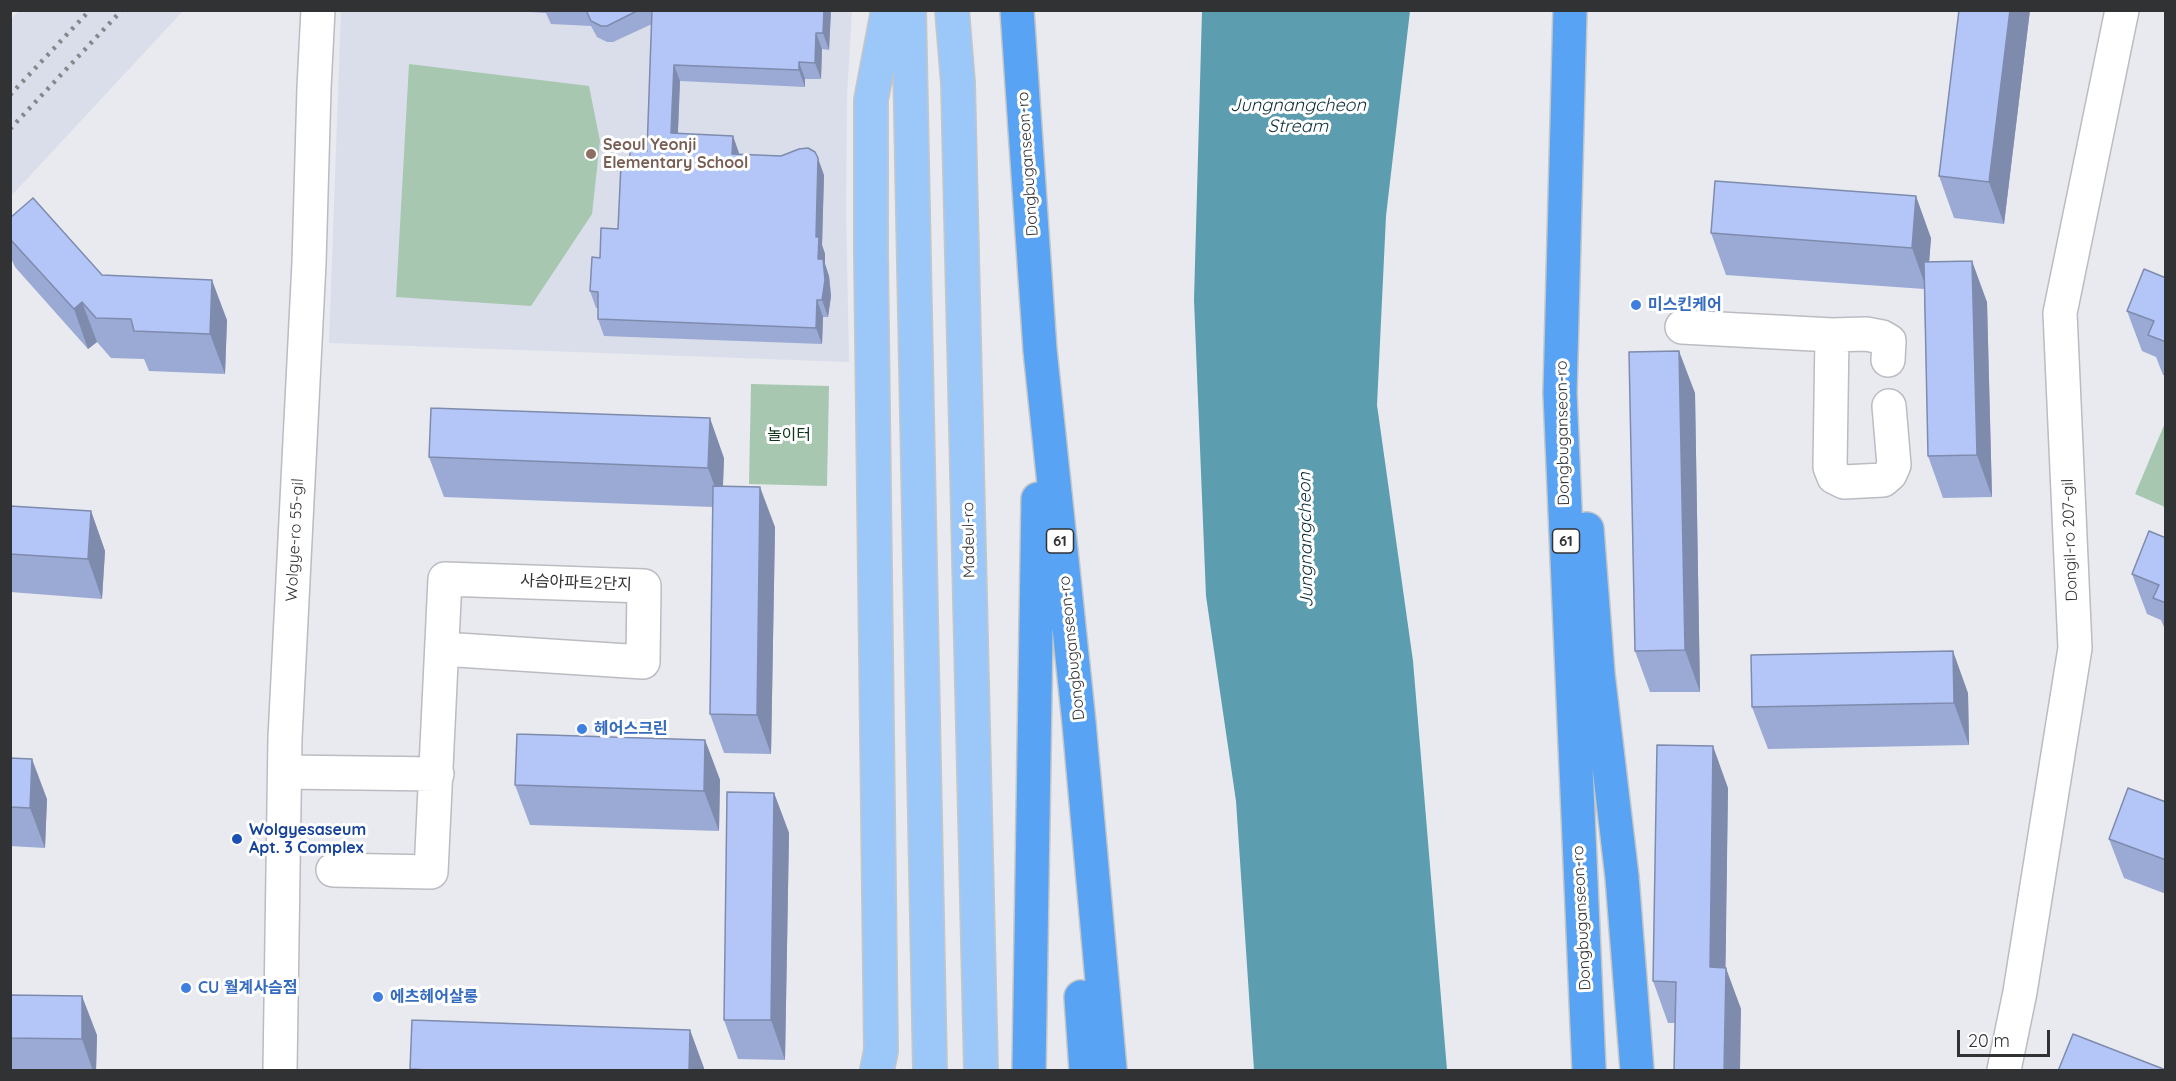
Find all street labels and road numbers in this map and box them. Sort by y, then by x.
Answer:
street label: Dongbuganseon-ro [1013,91,1043,237]
street label: Dongbuganseon-ro [1552,360,1574,506]
street label: Wolgye-ro 55-gil [282,478,308,602]
street label: Dongil-ro 207-gil [2058,478,2082,602]
street label: Madeul-ro [959,502,979,578]
road number: 61 [1046,529,1074,553]
road number: 61 [1552,529,1580,553]
street label: 사슴아파트2단지 [520,571,632,595]
street label: Dongbuganseon-ro [1055,575,1089,721]
street label: Dongbuganseon-ro [1569,845,1595,991]

